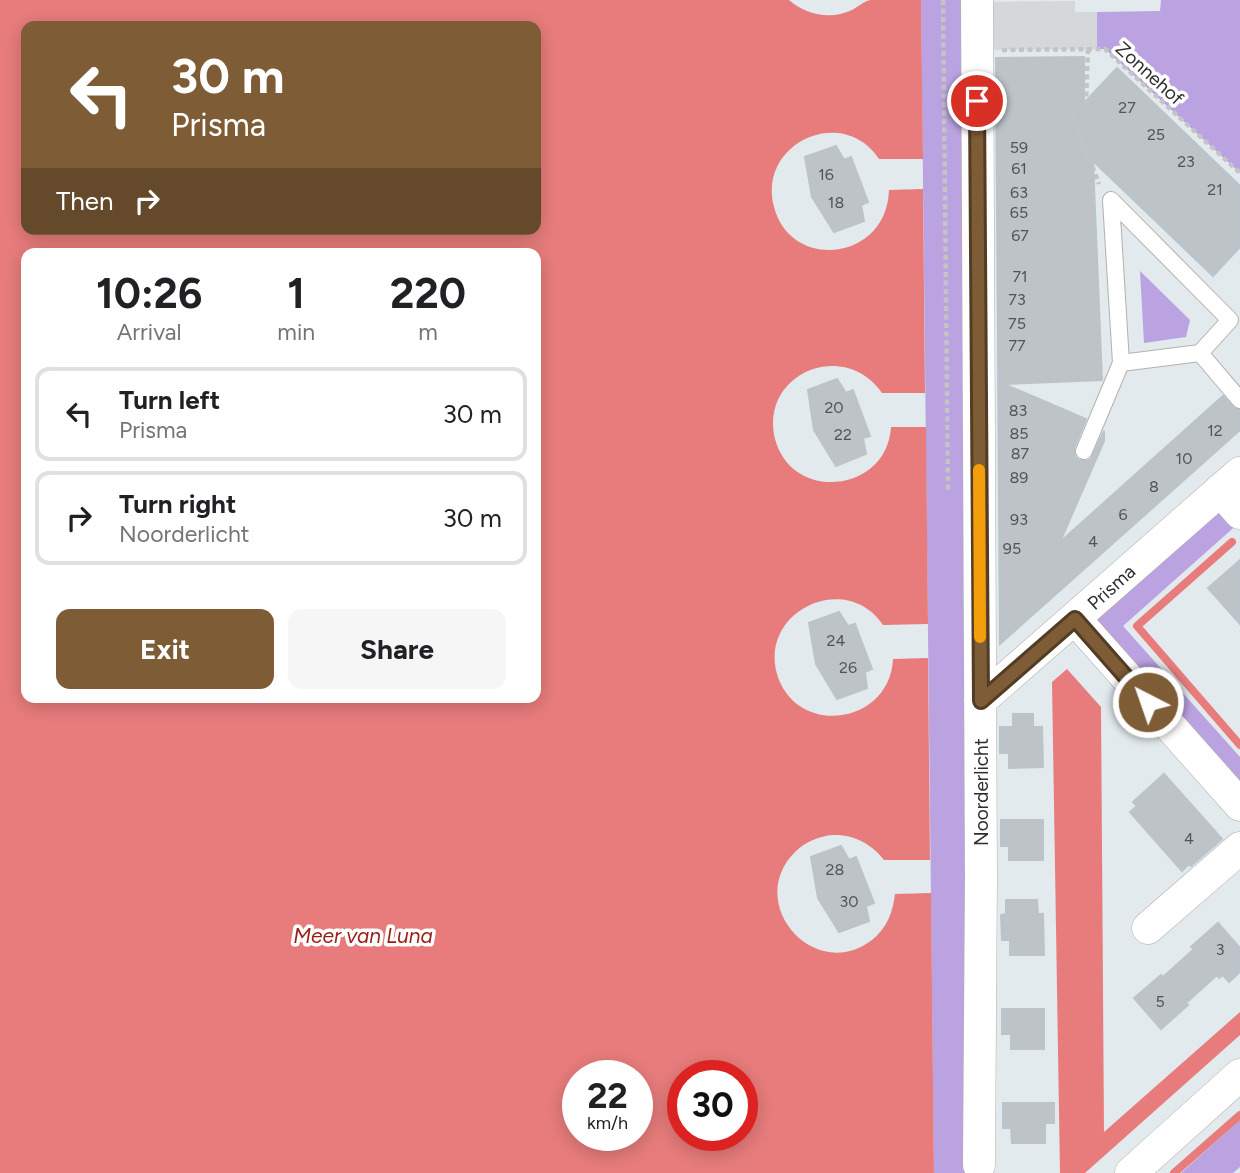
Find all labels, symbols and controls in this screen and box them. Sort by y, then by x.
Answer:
street label: Zonnehof [1111,37,1188,110]
text: 30 m [171,46,284,105]
icon: left [56,49,147,140]
pin [947,71,1007,131]
icon: arrive [958,82,996,120]
house number: 27 [1118,98,1136,117]
text: Prisma [171,106,266,144]
house number: 25 [1147,125,1165,144]
house number: 59 [1010,138,1028,157]
house number: 23 [1177,152,1195,171]
house number: 61 [1011,159,1027,178]
house number: 16 [818,165,834,184]
house number: 21 [1207,180,1223,199]
icon: right [128,182,166,220]
house number: 63 [1010,183,1028,202]
text: Then [56,185,114,217]
house number: 18 [828,193,844,212]
house number: 65 [1010,203,1028,222]
house number: 67 [1011,226,1029,245]
house number: 71 [1012,267,1028,286]
text: 10:26 [96,268,202,319]
text: 1 [287,268,305,319]
text: 220 [390,268,466,319]
house number: 73 [1008,290,1026,309]
house number: 75 [1008,314,1026,333]
text: Arrival [117,318,182,346]
text: min [277,318,315,346]
text: m [418,318,438,346]
house number: 77 [1008,336,1026,355]
text: Turn left [119,384,220,416]
icon: left [60,395,98,433]
text: 30 m [443,398,502,430]
house number: 20 [824,398,844,417]
house number: 83 [1009,401,1027,420]
text: Prisma [119,416,187,444]
house number: 12 [1207,421,1223,440]
house number: 85 [1009,424,1029,443]
house number: 22 [834,425,852,444]
house number: 87 [1011,444,1030,463]
house number: 10 [1176,449,1192,468]
house number: 89 [1010,468,1028,487]
house number: 8 [1149,477,1159,496]
text: Turn right [119,488,236,520]
icon: right [60,499,98,537]
text: 30 m [443,502,502,534]
house number: 6 [1118,505,1128,524]
house number: 93 [1010,510,1028,529]
text: Noorderlicht [119,520,249,548]
house number: 4 [1088,532,1098,551]
house number: 95 [1003,539,1021,558]
street label: Prisma [1083,560,1140,615]
button: Exit [56,609,274,689]
button: Share [288,609,506,689]
house number: 24 [827,631,845,650]
house number: 26 [839,658,857,677]
position arrow [1111,665,1185,739]
street label: Noorderlicht [970,738,993,846]
house number: 4 [1184,829,1194,848]
house number: 28 [826,860,844,879]
house number: 30 [840,892,858,911]
water label: Meer van Luna [293,923,433,948]
house number: 3 [1216,940,1224,959]
house number: 5 [1155,992,1165,1011]
speed limit sign: 30 [667,1060,758,1151]
text: 22 [587,1075,628,1117]
text: km/h [587,1112,628,1134]

